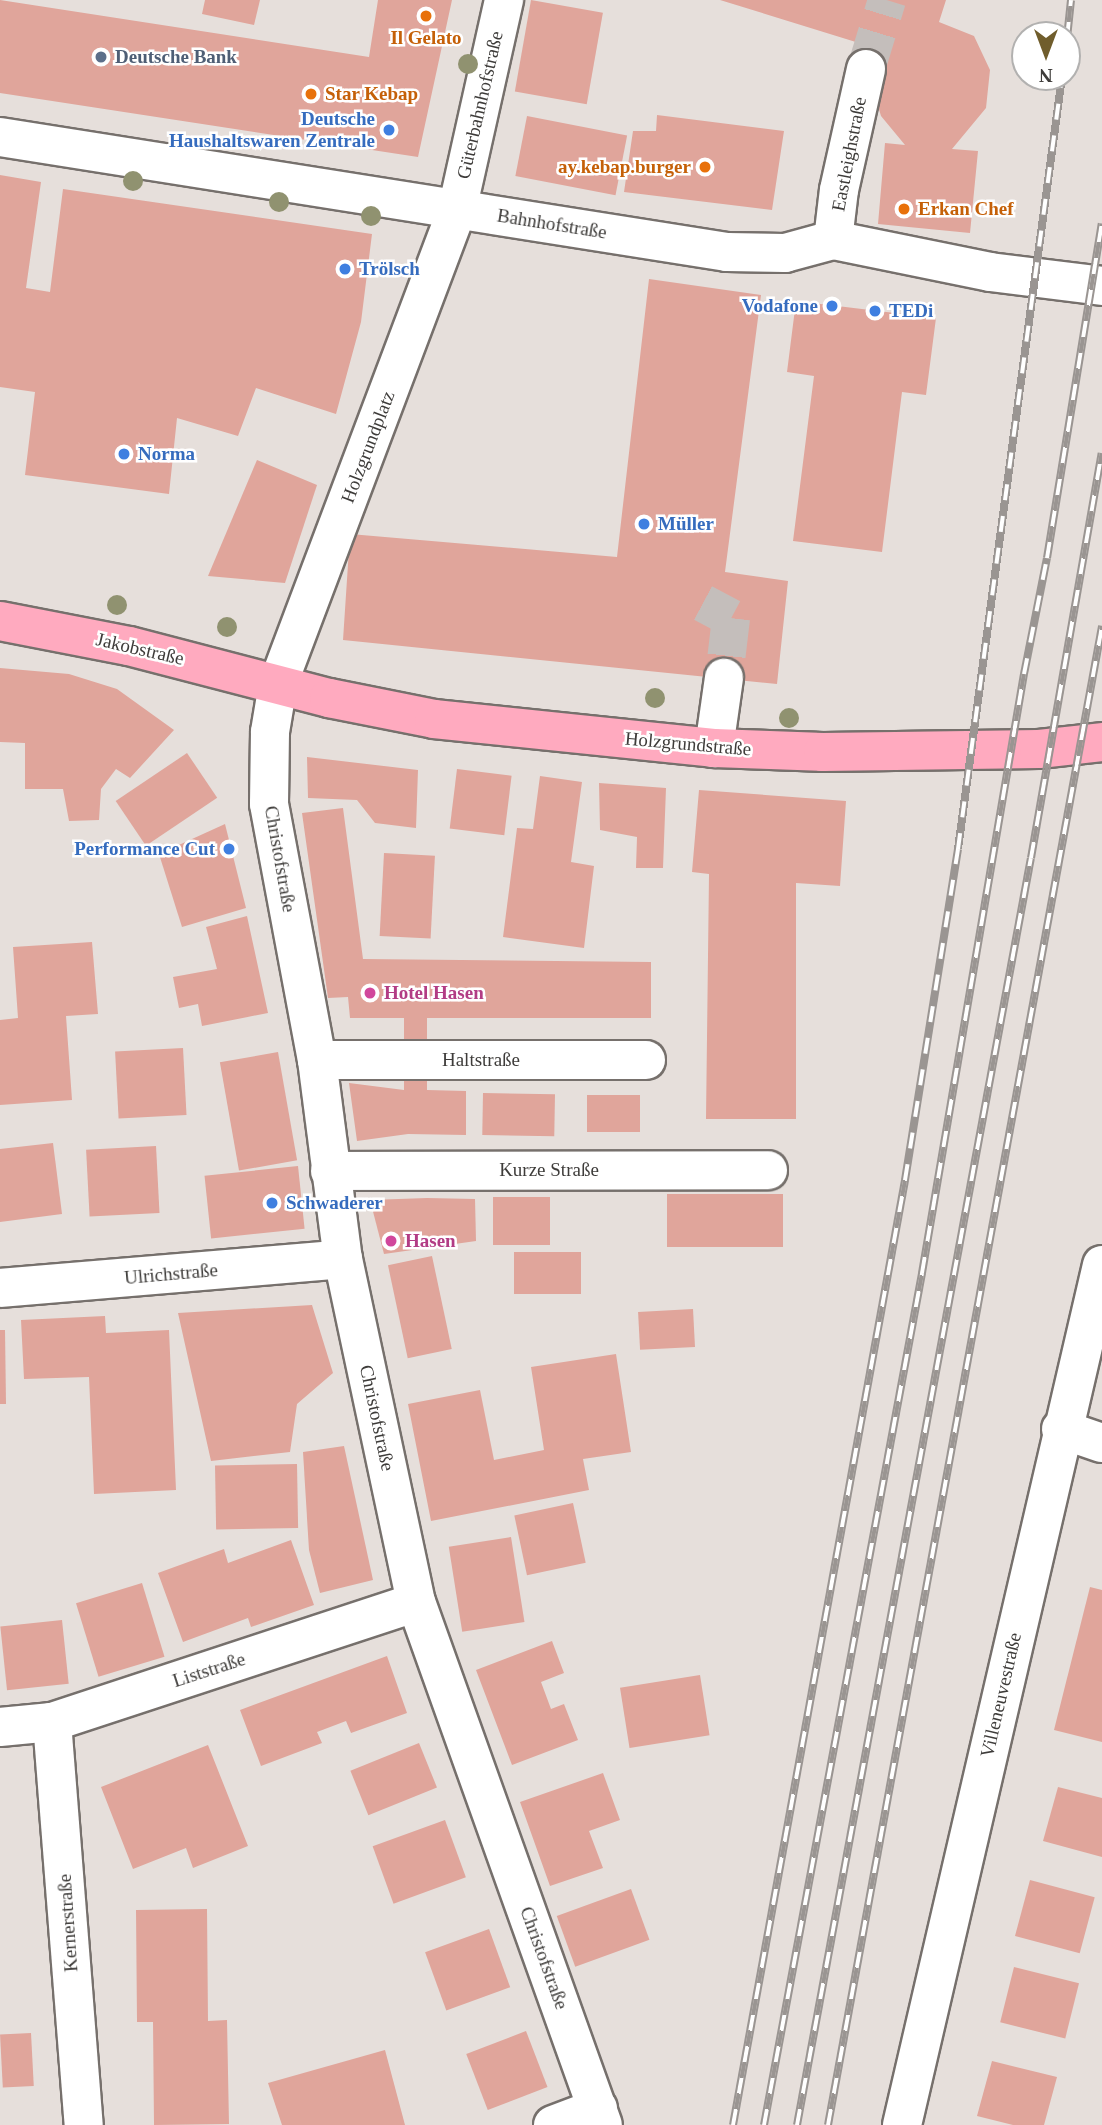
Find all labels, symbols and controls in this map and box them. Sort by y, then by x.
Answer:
marker: Il Gelato [418,8,434,24]
north arrow [1011,21,1081,91]
place label: Il Gelato [390,27,462,49]
street label: Güterbahnhofstraße [452,29,508,181]
place label: Deutsche Bank [115,46,237,68]
marker: Deutsche Bank [93,49,109,65]
text: N [1039,65,1053,86]
place label: Star Kebap [325,83,418,105]
marker: Star Kebap [303,86,319,102]
street label: Eastleighstraße [827,95,871,213]
place label: Deutsche Haushaltswaren Zentrale [169,108,375,152]
marker: Deutsche Haushaltswaren Zentrale [381,122,397,138]
place label: ay.kebap.burger [558,156,691,178]
marker: ay.kebap.burger [697,159,713,175]
place label: Erkan Chef [918,198,1014,220]
marker: Erkan Chef [896,201,912,217]
street label: Bahnhofstraße [495,204,609,244]
place label: Trölsch [359,258,420,280]
marker: Trölsch [337,261,353,277]
place label: Vodafone [742,295,818,317]
marker: Vodafone [824,298,840,314]
place label: TEDi [889,300,933,322]
marker: TEDi [867,303,883,319]
street label: Holzgrundplatz [336,388,400,506]
place label: Norma [138,443,195,465]
marker: Norma [116,446,132,462]
place label: Müller [658,513,714,535]
marker: Müller [636,516,652,532]
street label: Jakobstraße [94,628,186,670]
street label: Holzgrundstraße [624,727,752,761]
street label: Christofstraße [259,804,301,914]
place label: Performance Cut [74,838,215,860]
marker: Performance Cut [221,841,237,857]
place label: Hotel Hasen [384,982,484,1004]
marker: Hotel Hasen [362,985,378,1001]
street label: Haltstraße [442,1049,520,1071]
street label: Kurze Straße [499,1159,599,1181]
place label: Schwaderer [286,1192,383,1214]
marker: Schwaderer [264,1195,280,1211]
place label: Hasen [405,1230,456,1252]
marker: Hasen [383,1233,399,1249]
street label: Ulrichstraße [123,1259,219,1289]
street label: Christofstraße [355,1363,399,1473]
street label: Villeneuvestraße [976,1630,1026,1760]
street label: Liststraße [170,1648,248,1692]
street label: Kernerstraße [53,1873,83,1973]
street label: Christofstraße [515,1904,573,2012]

